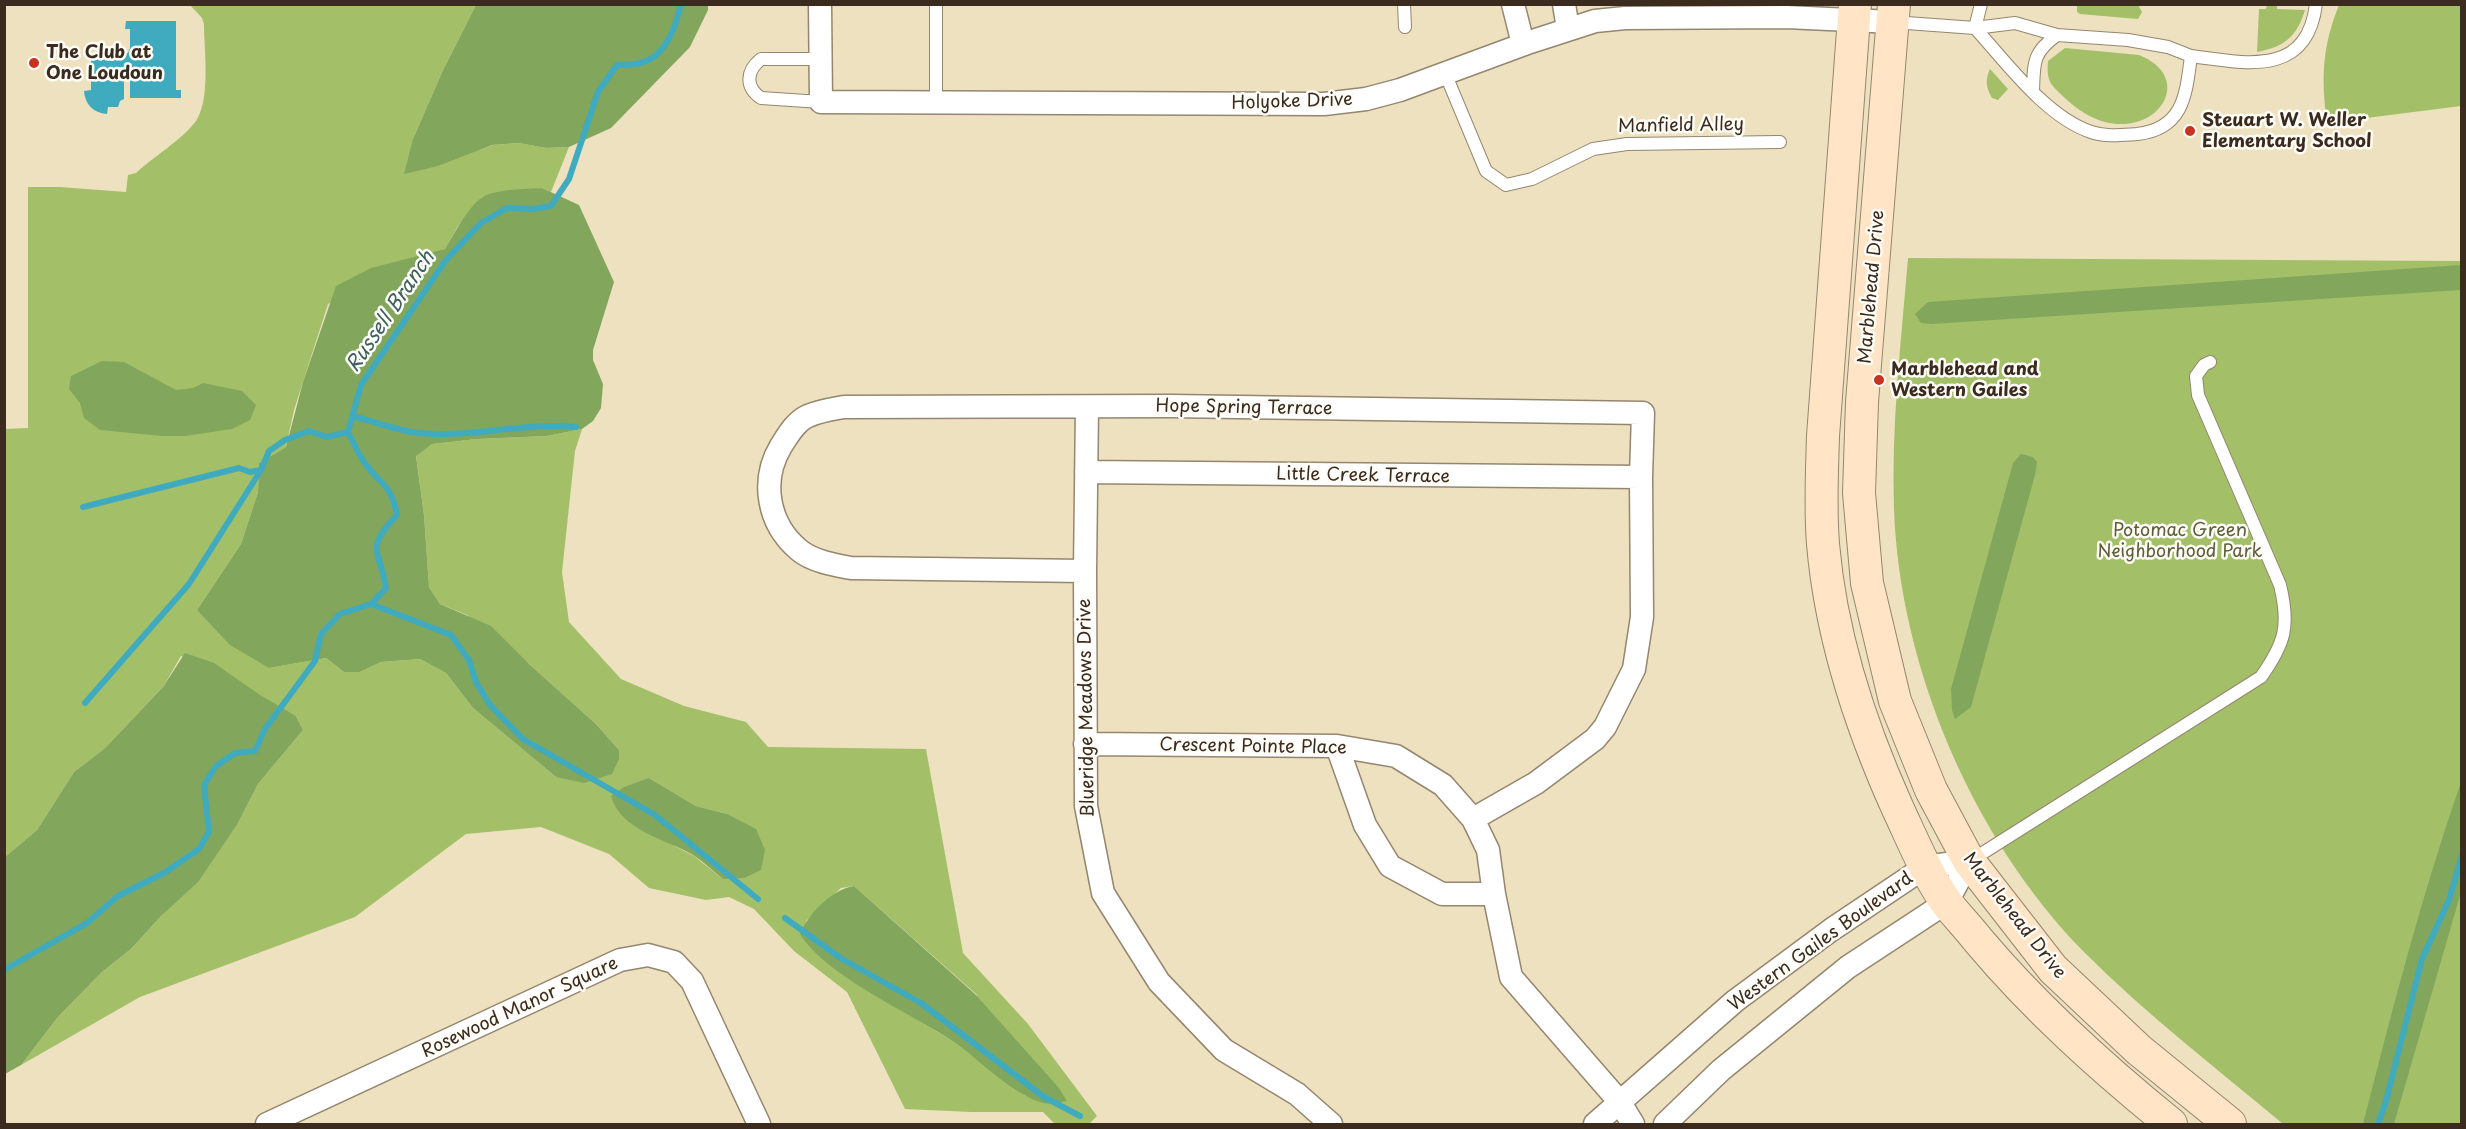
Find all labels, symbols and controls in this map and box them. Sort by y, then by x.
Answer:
place label: The Club at One Loudoun [46,42,163,84]
marker: The Club at One Loudoun [27,56,41,70]
street label: Holyoke Drive [1231,89,1353,115]
place label: Steuart W. Weller Elementary School [2202,110,2372,152]
street label: Manfield Alley [1618,114,1744,138]
marker: Steuart W. Weller Elementary School [2183,124,2197,138]
street label: Marblehead Drive [1855,209,1889,365]
water label: Russell Branch [342,247,440,377]
place label: Marblehead and Western Gailes [1891,359,2039,401]
marker: Marblehead and Western Gailes [1872,373,1886,387]
street label: Hope Spring Terrace [1155,396,1333,420]
street label: Little Creek Terrace [1276,464,1450,488]
park label: Potomac Green Neighborhood Park [2097,520,2263,562]
street label: Blueridge Meadows Drive [1074,598,1100,818]
street label: Crescent Pointe Place [1159,735,1347,759]
street label: Marblehead Drive [1958,849,2070,983]
street label: Western Gailes Boulevard [1725,868,1917,1016]
street label: Rosewood Manor Square [418,953,622,1063]

